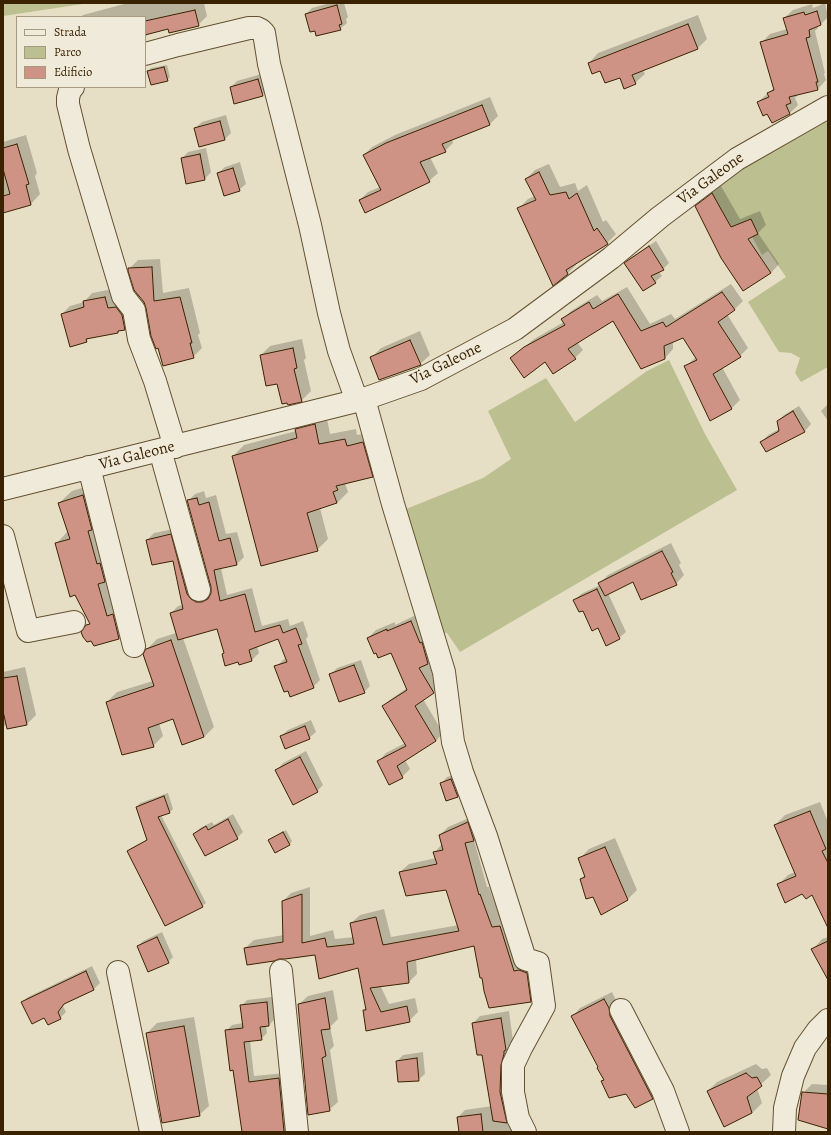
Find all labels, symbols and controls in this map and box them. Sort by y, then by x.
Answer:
legend [16,16,146,88]
text: Strada [54,24,86,40]
text: Parco [54,44,81,60]
text: Edificio [54,64,92,80]
street label: Via Galeone [674,149,748,209]
street label: Via Galeone [407,338,485,390]
street label: Via Galeone [97,437,177,475]

